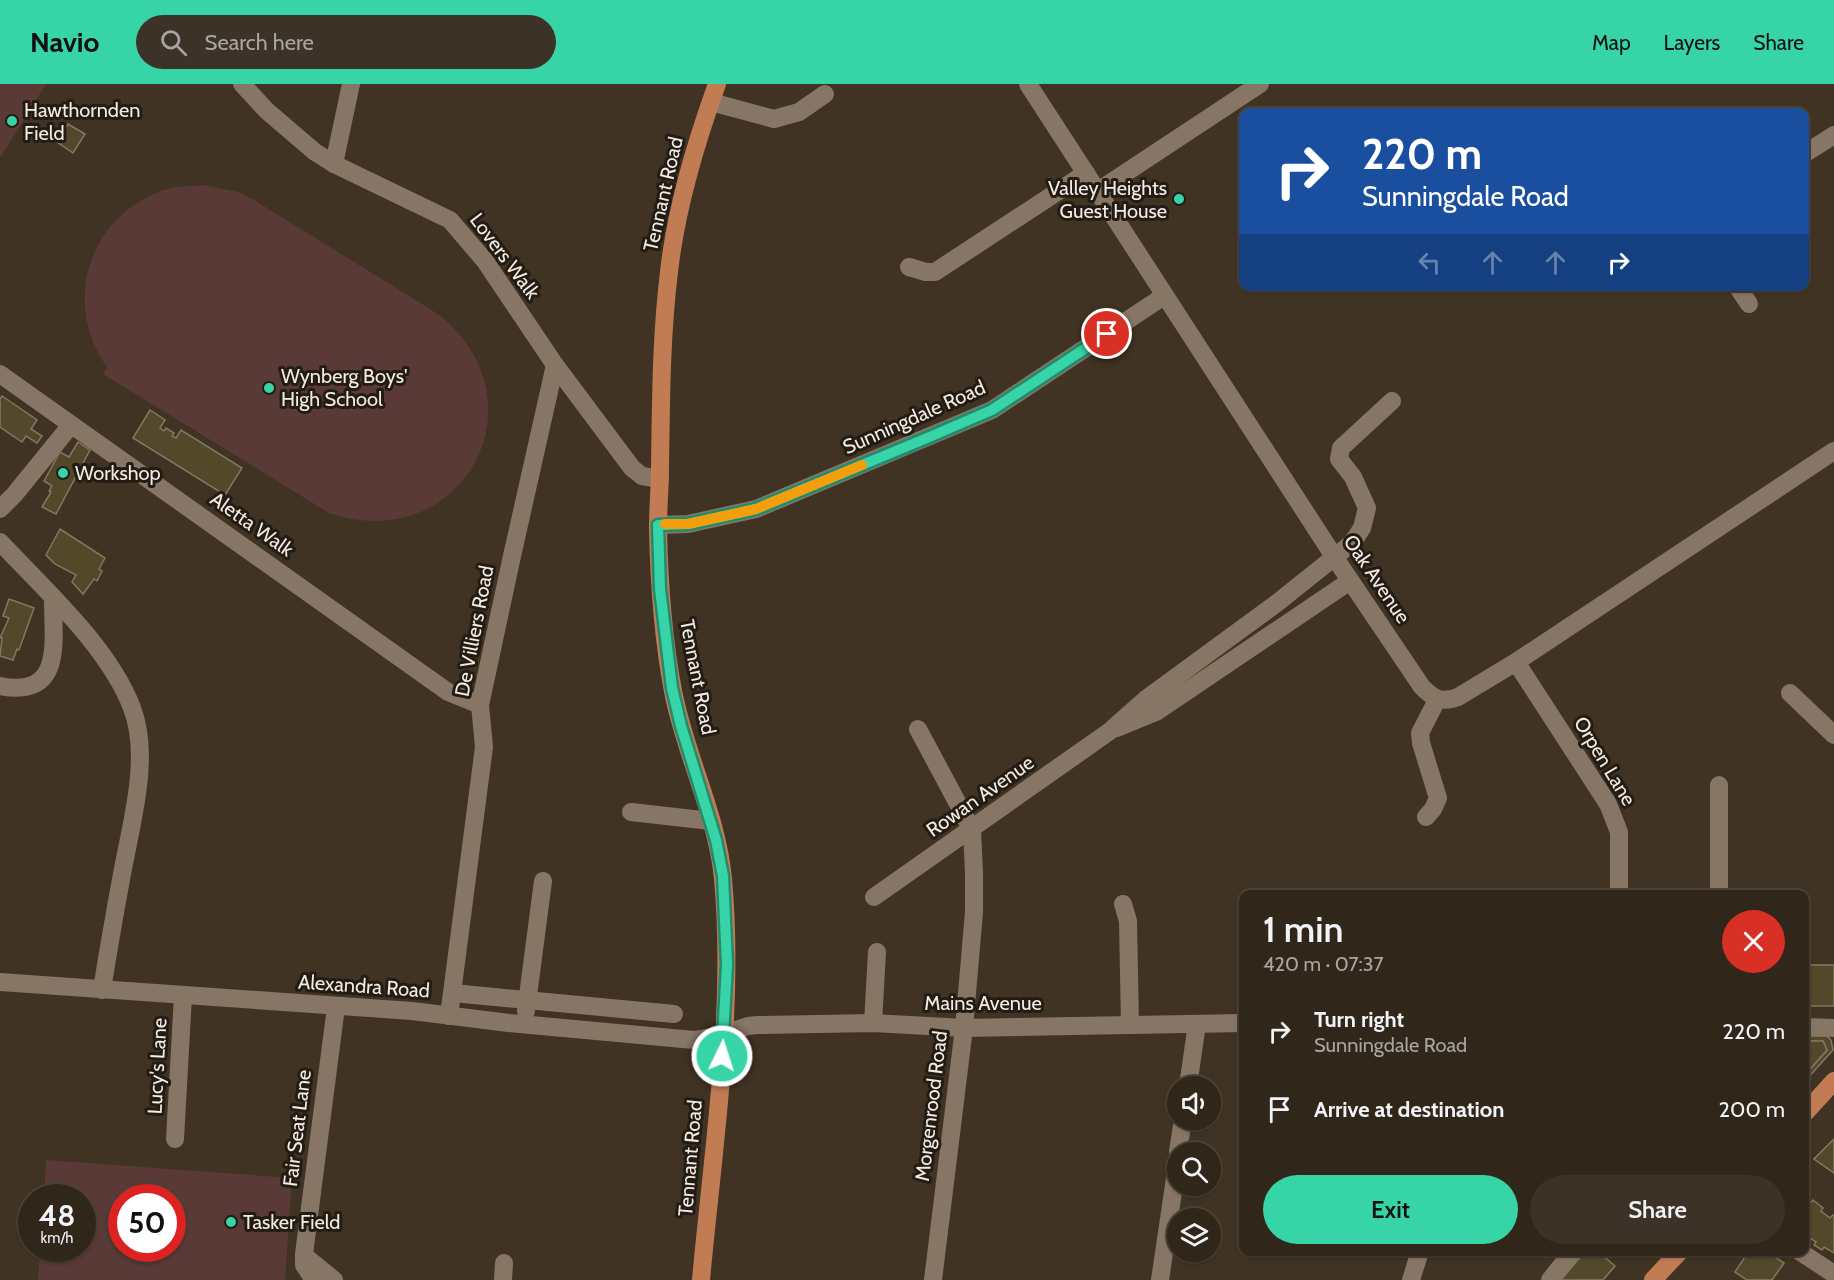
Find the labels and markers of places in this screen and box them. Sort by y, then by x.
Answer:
place label: Hawthornden Field [24,98,140,145]
marker: Hawthornden Field [5,114,19,128]
place label: Valley Heights Guest House [1048,176,1167,223]
marker: Valley Heights Guest House [1172,192,1186,206]
pin [1081,308,1132,359]
place label: Wynberg Boys' High School [281,364,408,411]
marker: Wynberg Boys' High School [262,381,276,395]
place label: Workshop [75,461,161,485]
marker: Workshop [56,466,70,480]
place label: Tasker Field [243,1210,340,1234]
marker: Tasker Field [224,1215,238,1229]

